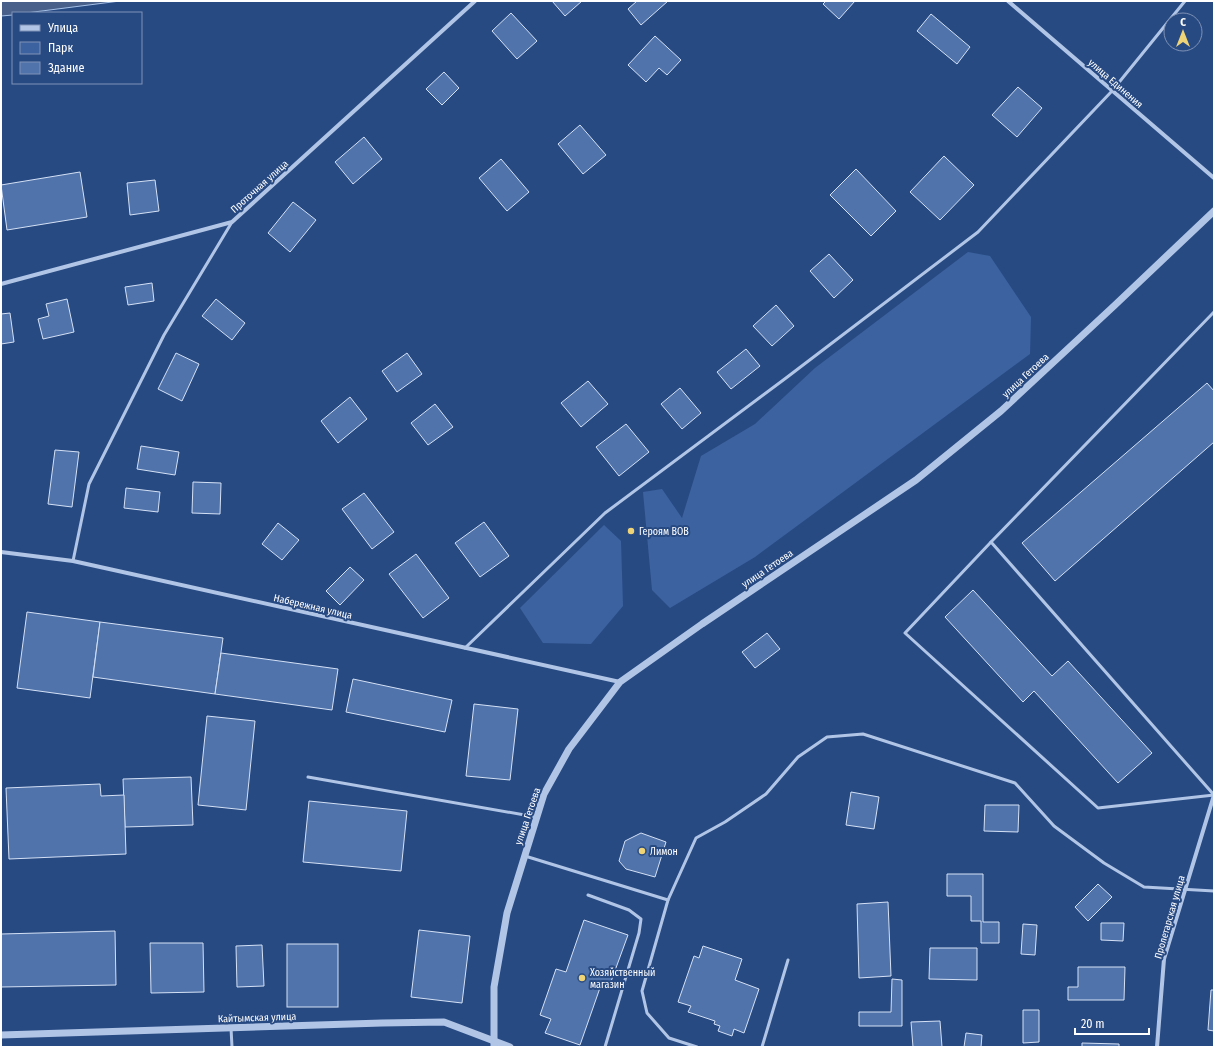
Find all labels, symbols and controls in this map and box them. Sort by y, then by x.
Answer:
legend [12,12,142,84]
north arrow [1163,12,1203,52]
text: С [1180,16,1186,29]
text: Улица [47,21,78,35]
text: Парк [48,41,74,55]
street label: улица Единения [1086,57,1145,111]
text: Здание [48,61,84,75]
street label: Проточная улица [229,158,291,216]
street label: улица Гетоева [1000,351,1052,400]
marker: Героям ВОВ [626,526,636,536]
place label: Героям ВОВ [639,526,689,538]
street label: улица Гетоева [740,547,796,590]
street label: Набережная улица [272,592,353,622]
street label: улица Гетоева [513,786,543,846]
marker: Лимон [637,846,647,856]
place label: Лимон [650,846,678,858]
street label: Пролетарская улица [1152,874,1188,960]
place label: Хозяйственный магазин [590,967,655,991]
marker: Хозяйственный магазин [577,973,587,983]
scale bar [1075,1010,1149,1036]
street label: Кайтымская улица [218,1011,297,1025]
text: 20 m [1081,1017,1105,1031]

